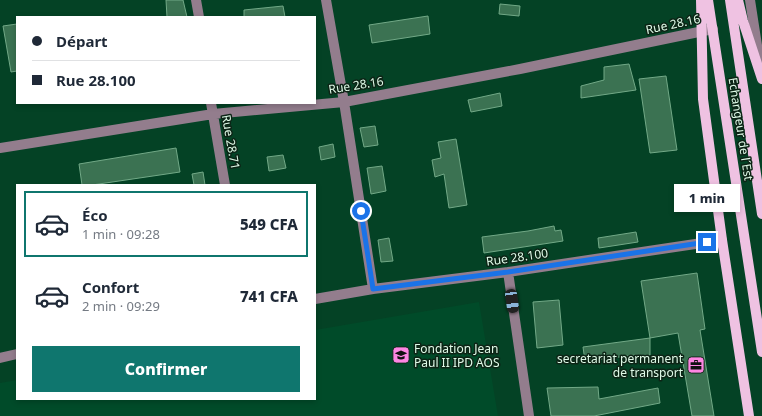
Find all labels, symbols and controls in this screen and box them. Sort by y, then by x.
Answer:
street label: Rue 28.16 [644,10,702,38]
text: Départ [56,31,108,51]
text: Rue 28.100 [56,70,136,90]
street label: Rue 28.16 [327,72,385,98]
street label: Echangeur de l´Est [724,76,758,182]
street label: Rue 28.71 [218,113,244,171]
callout: 1 min [674,184,740,212]
text: 1 min [689,189,725,207]
route start [352,202,370,220]
text: Éco [82,205,108,225]
icon: car [34,206,70,242]
text: 549 CFA [240,214,298,234]
text: 1 min · 09:28 [82,225,160,243]
route end [698,233,716,251]
street label: Rue 28.100 [485,244,549,270]
text: Confort [82,277,139,297]
icon: car [34,278,70,314]
text: 741 CFA [240,286,298,306]
car [504,288,520,314]
text: 2 min · 09:29 [82,297,160,315]
place label: Fondation Jean Paul II IPD AOS [414,340,500,371]
school or university icon: Fondation Jean Paul II IPD AOS [391,345,411,365]
button: Confirmer [32,346,300,392]
place label: secretariat permanent de transport [557,350,684,381]
office icon: secretariat permanent de transport [686,355,706,375]

